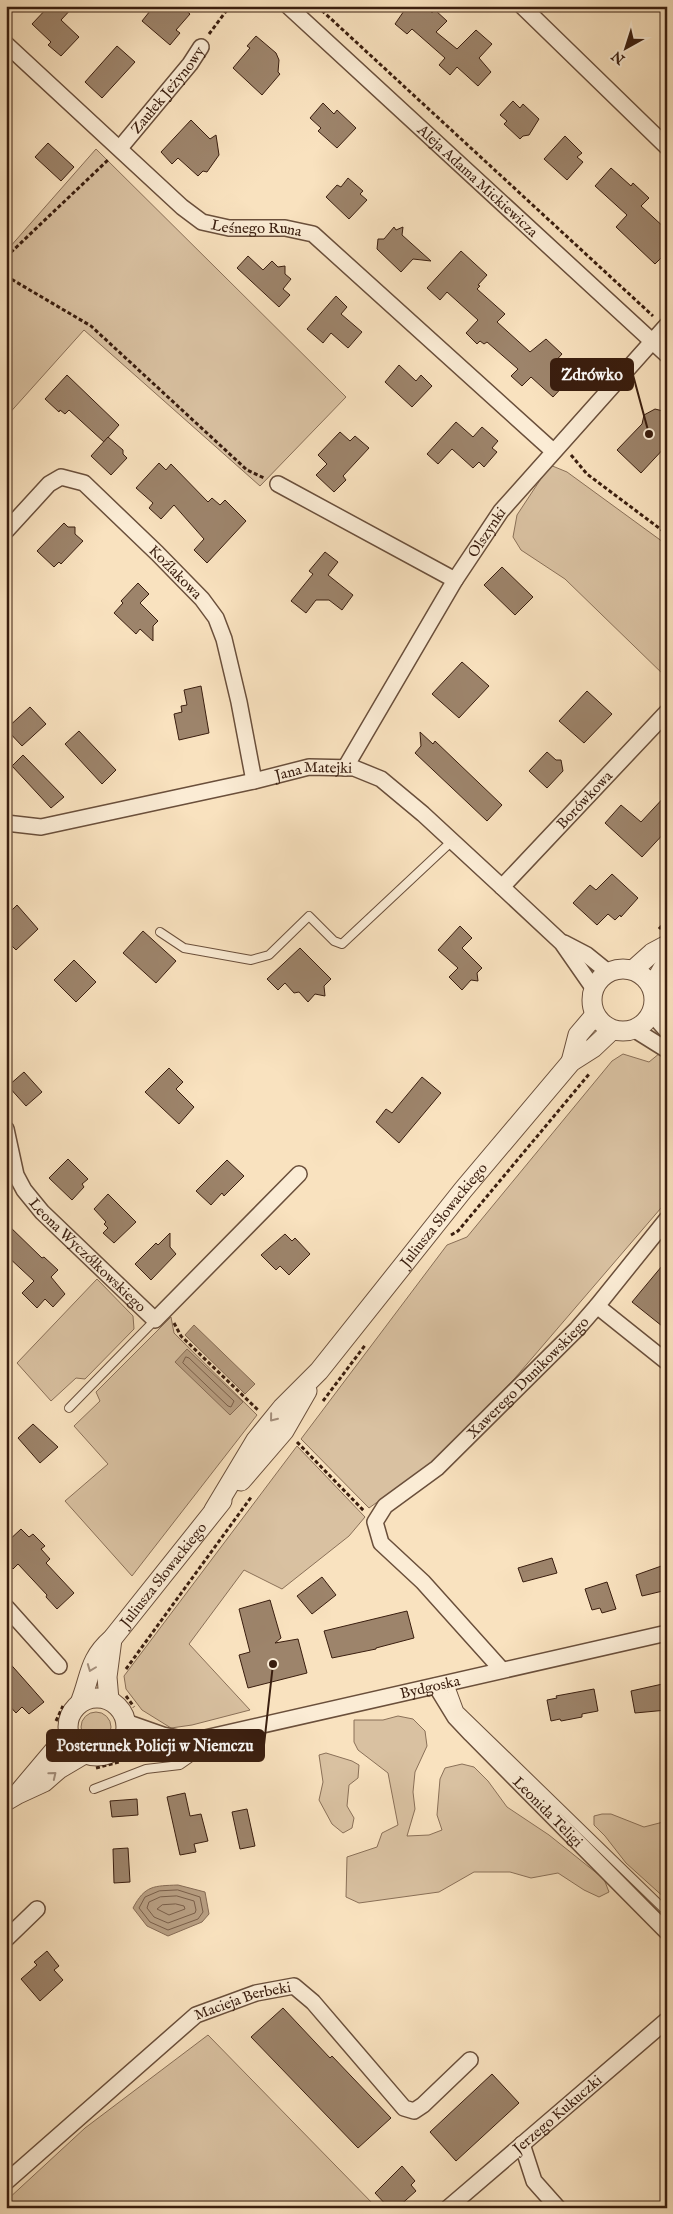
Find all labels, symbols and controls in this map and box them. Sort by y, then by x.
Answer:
north arrow [600,22,650,72]
street label: Zaułek Jeżynowy [126,42,209,138]
text: N [608,47,630,69]
street label: Aleja Adama Mickiewicza [413,120,543,241]
street label: Leśnego Runa [209,215,304,241]
callout: Zdrówko [551,359,633,390]
text: Zdrówko [561,366,623,386]
street label: Olszynki [463,503,510,561]
street label: Koźlakowa [145,541,207,603]
street label: Jana Matejki [271,757,352,785]
street label: Borówkowa [552,766,617,833]
street label: Juliusza Słowackiego [395,1159,492,1273]
street label: Leona Wyczółkowskiego [25,1194,150,1316]
street label: Xawerego Dunikowskiego [463,1313,593,1442]
one-way arrow [271,1412,279,1421]
street label: Juliusza Słowackiego [114,1518,211,1633]
one-way arrow [87,1663,97,1672]
street label: Bydgoska [398,1671,462,1703]
callout: Posterunek Policji w Niemczu [47,1730,264,1761]
text: Posterunek Policji w Niemczu [57,1737,254,1757]
one-way arrow [47,1771,56,1780]
street label: Leonida Teligi [509,1772,587,1851]
street label: Macieja Berbeki [192,1977,293,2024]
street label: Jerzego Kukuczki [507,2071,606,2159]

